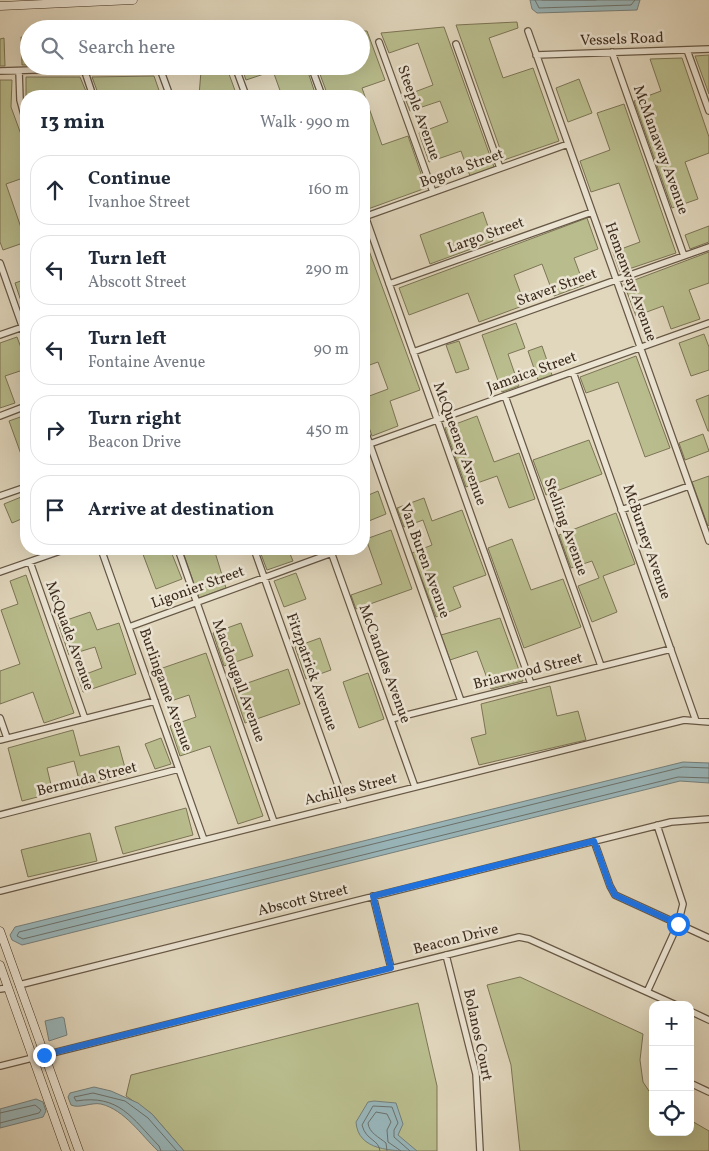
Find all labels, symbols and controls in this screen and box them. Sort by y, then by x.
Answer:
search box [20,20,370,75]
street label: Vessels Road [580,28,664,52]
icon: search [38,34,66,62]
text: Search here [78,35,175,61]
street label: Steeple Avenue [391,63,445,163]
street label: McManaway Avenue [627,82,693,218]
text: 13 min [40,108,105,137]
text: Walk · 990 m [260,112,350,134]
street label: Bogota Street [417,144,507,194]
text: Continue [88,166,171,192]
icon: ahead [41,176,69,204]
text: 160 m [308,179,349,201]
text: Ivanhoe Street [88,192,190,214]
street label: Largo Street [445,212,527,260]
street label: Hemenway Avenue [599,219,661,345]
text: Turn left [88,246,167,272]
icon: left [41,256,69,284]
text: 290 m [305,259,349,281]
street label: Staver Street [514,264,600,312]
text: Abscott Street [88,272,187,294]
text: Turn left [88,326,167,352]
icon: left [41,336,69,364]
text: 90 m [313,339,349,361]
street label: Jamaica Street [484,347,580,399]
text: Fontaine Avenue [88,352,205,374]
street label: McQueeney Avenue [427,379,491,509]
text: Turn right [88,406,181,432]
icon: right [41,416,69,444]
text: 450 m [306,419,349,441]
text: Beacon Drive [88,432,181,454]
street label: Stelling Avenue [538,475,592,579]
street label: McBurney Avenue [617,482,675,602]
icon: arrive [41,496,69,524]
text: Arrive at destination [88,497,274,523]
street label: Van Buren Avenue [394,501,454,621]
street label: Ligonier Street [148,561,248,615]
street label: McQuade Avenue [39,578,99,694]
street label: McCandles Avenue [353,602,415,726]
street label: Fitzpatrick Avenue [280,610,342,734]
street label: Macdougall Avenue [206,617,270,745]
street label: Burlingame Avenue [133,625,197,755]
street label: Briarwood Street [471,648,585,696]
street label: Bermuda Street [35,757,139,803]
street label: Achilles Street [302,768,400,812]
street label: Abscott Street [256,880,350,922]
route start [667,913,690,936]
street label: Beacon Drive [411,919,501,961]
street label: Bolanos Court [457,987,497,1083]
map controls [649,1001,694,1136]
button: + [649,1001,694,1046]
route end [33,1044,56,1067]
button: − [649,1046,694,1091]
button: locate [649,1091,694,1136]

